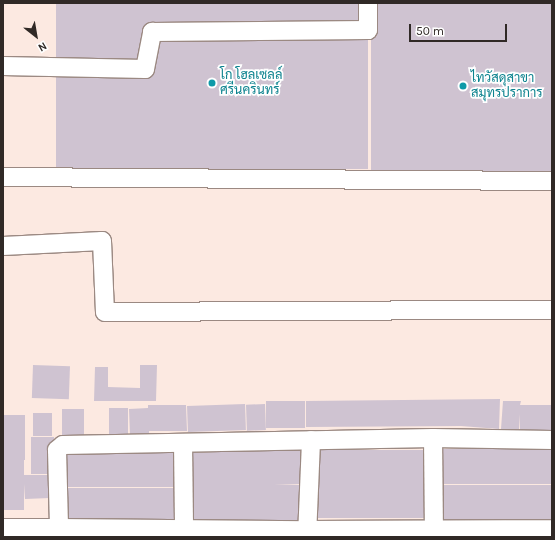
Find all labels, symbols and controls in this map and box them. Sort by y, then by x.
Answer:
north arrow [16,16,56,56]
scale bar [411,16,509,42]
text: 50 m [416,24,444,38]
text: N [36,39,49,54]
place label: โก โฮลเซลล์ ศรีนครินทร์ [220,68,282,99]
place label: ไทวัสดุสาขา สมุทรปราการ [471,71,543,102]
marker: โก โฮลเซลล์ ศรีนครินทร์ [207,78,217,88]
marker: ไทวัสดุสาขา สมุทรปราการ [458,81,468,91]

